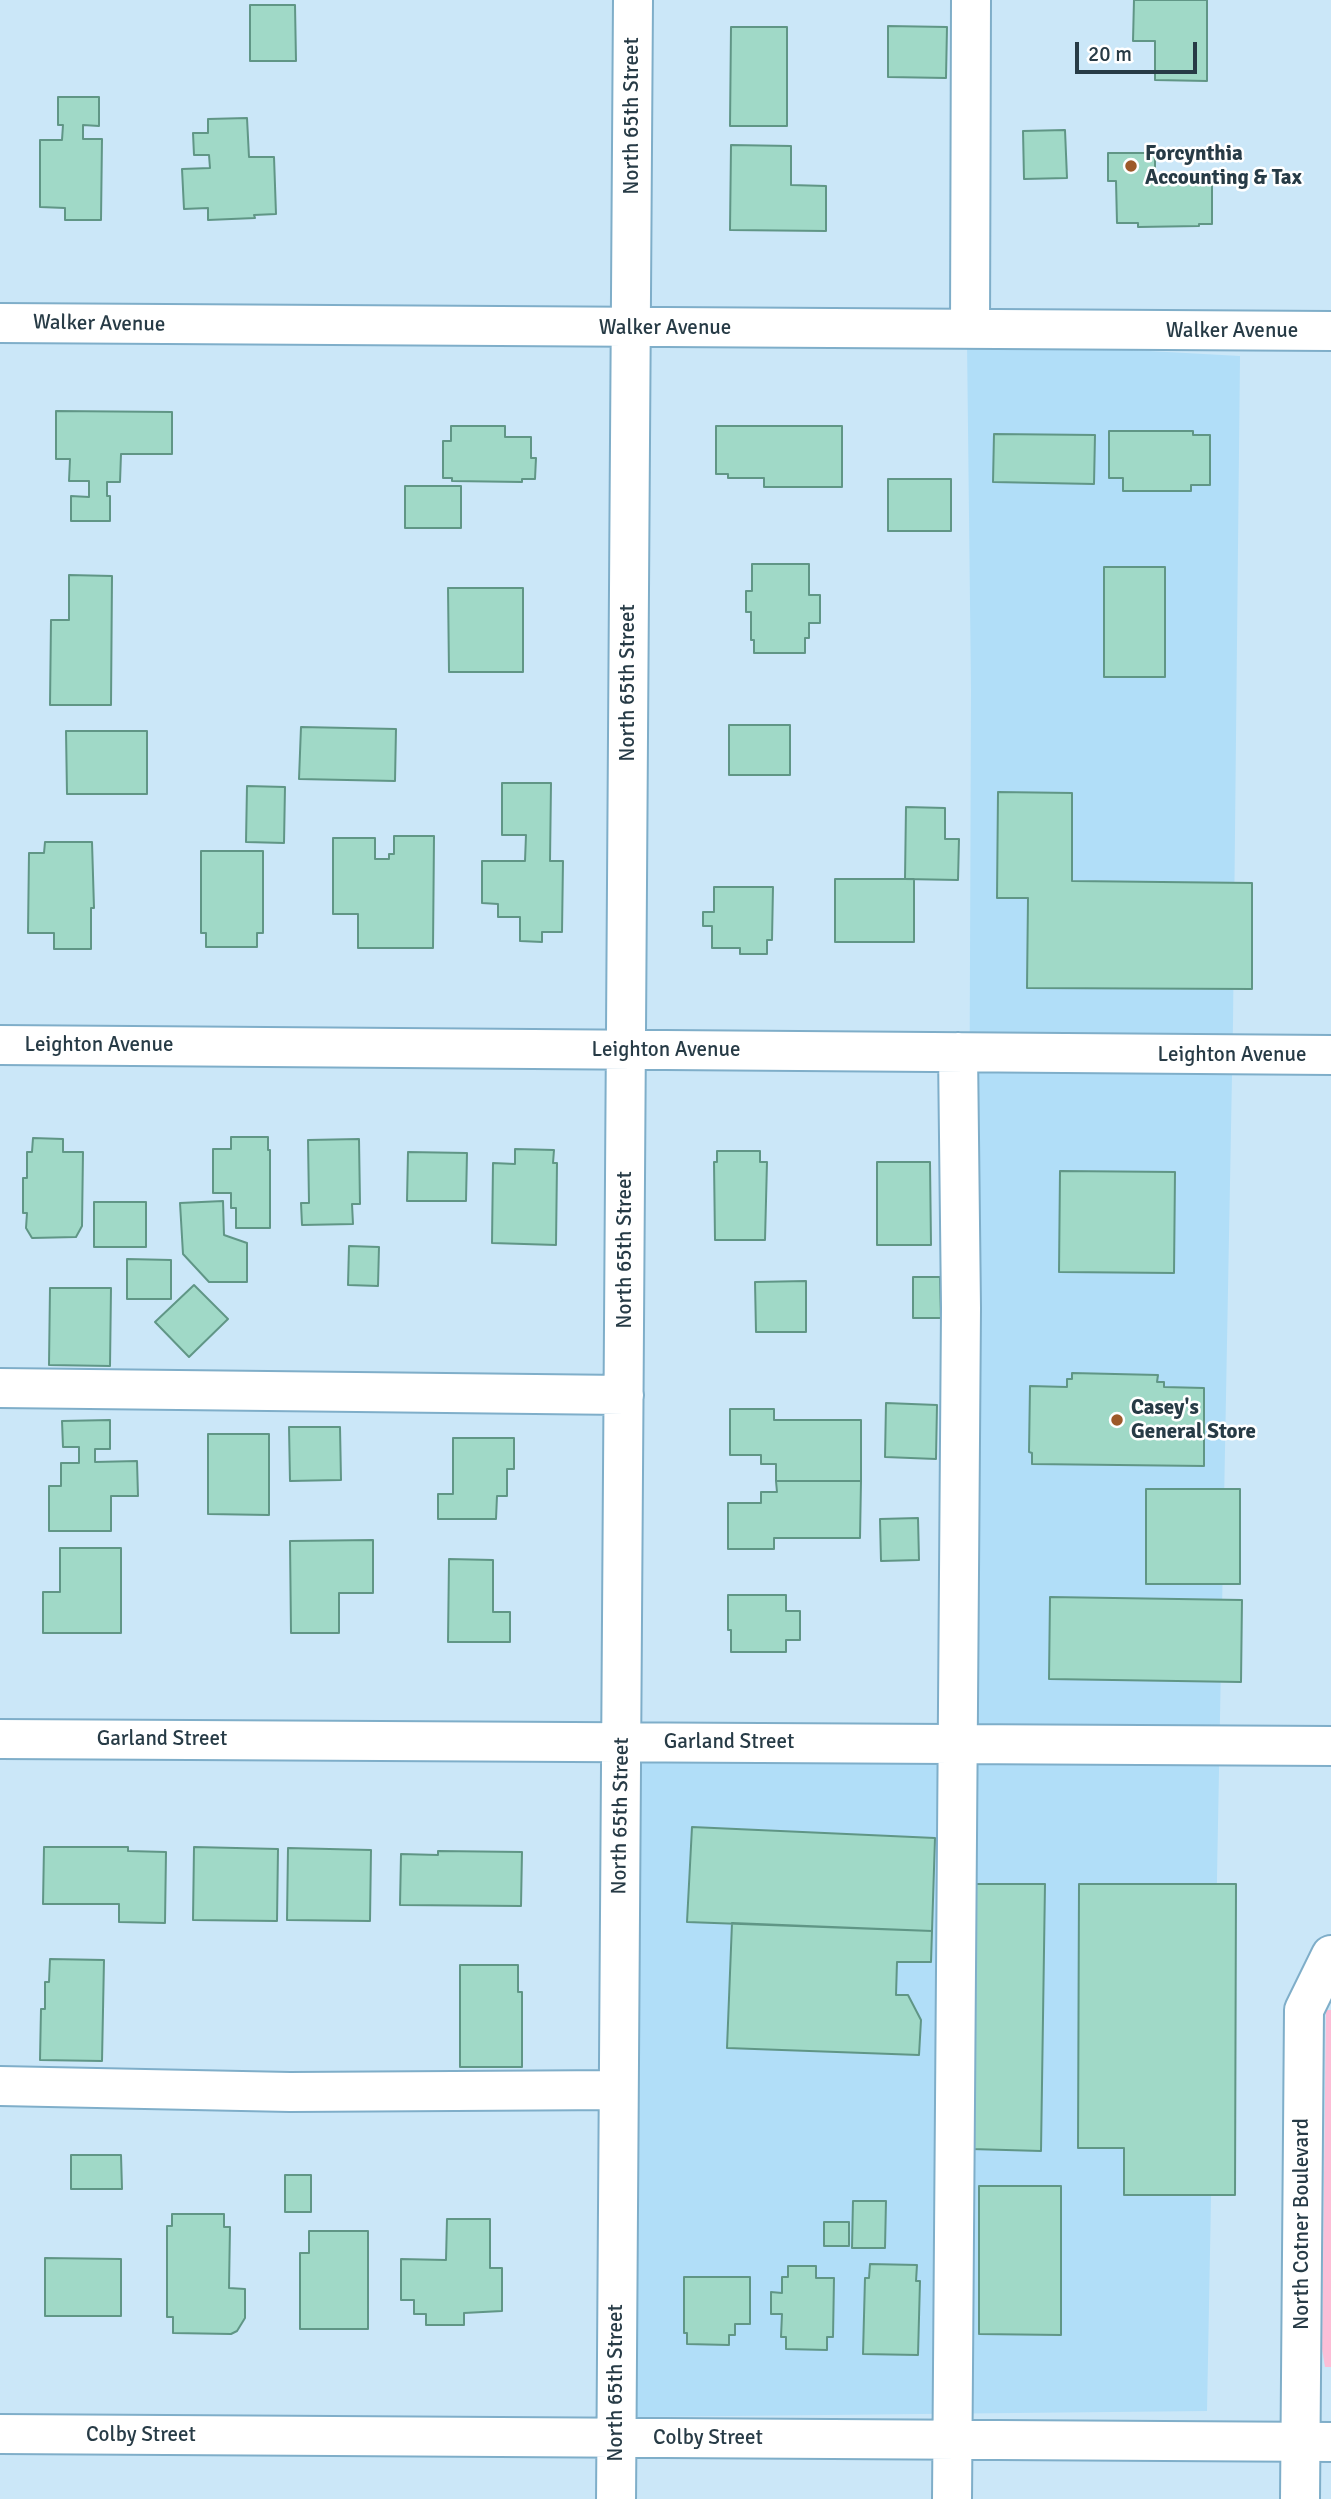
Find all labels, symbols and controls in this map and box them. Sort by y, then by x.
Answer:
scale bar [1079,28,1202,72]
street label: North 65th Street [619,37,645,195]
text: 20 m [1088,41,1132,67]
place label: Forcynthia Accounting & Tax [1145,141,1302,191]
marker: Forcynthia Accounting & Tax [1123,158,1139,174]
street label: Walker Avenue [33,310,165,338]
street label: Walker Avenue [599,315,731,341]
street label: Walker Avenue [1166,318,1298,344]
street label: North 65th Street [615,604,641,762]
street label: Leighton Avenue [25,1032,173,1058]
street label: Leighton Avenue [592,1037,740,1063]
street label: Leighton Avenue [1158,1042,1306,1068]
street label: North 65th Street [612,1171,638,1329]
place label: Casey's General Store [1131,1395,1256,1445]
marker: Casey's General Store [1109,1412,1125,1428]
street label: Garland Street [97,1726,227,1752]
street label: Garland Street [664,1729,794,1755]
street label: North 65th Street [607,1737,635,1895]
street label: North Cotner Boulevard [1289,2118,1315,2330]
street label: North 65th Street [603,2304,629,2462]
street label: Colby Street [86,2422,196,2448]
street label: Colby Street [653,2425,763,2451]

